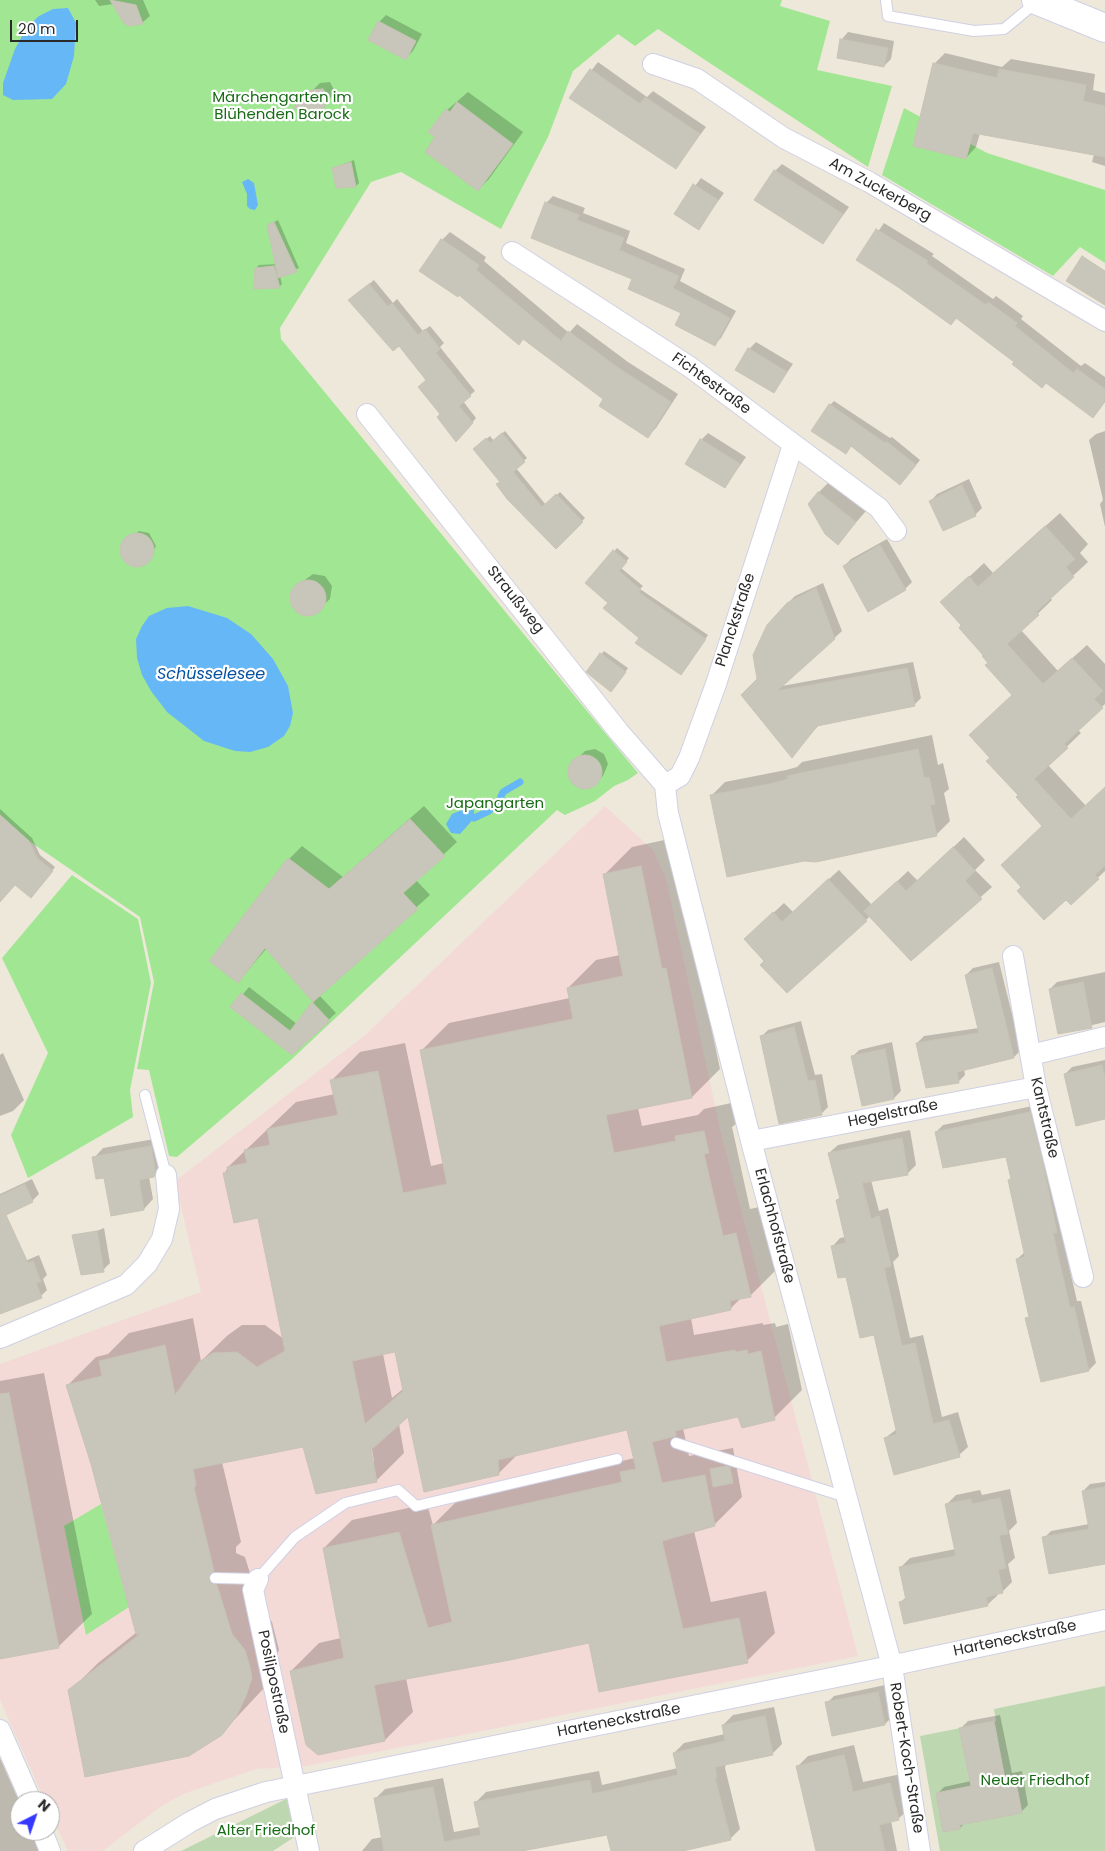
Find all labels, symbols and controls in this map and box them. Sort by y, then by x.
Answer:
scale bar [12,10,80,42]
text: 20 m [18,18,56,39]
park label: Märchengarten im Blühenden Barock [212,89,352,124]
street label: Am Zuckerberg [826,154,934,226]
street label: Fichtestraße [668,349,754,419]
street label: Straußweg [482,563,548,637]
street label: Planckstraße [712,571,760,669]
water label: Schüsselesee [157,665,265,685]
park label: Japangarten [446,795,544,813]
street label: Kantstraße [1026,1076,1062,1160]
street label: Hegelstraße [846,1096,940,1132]
street label: Erlachhofstraße [750,1166,798,1286]
street label: Harteneckstraße [952,1617,1078,1661]
street label: Posilipostraße [253,1629,293,1735]
street label: Robert-Koch-Straße [885,1681,927,1835]
street label: Harteneckstraße [556,1700,682,1742]
park label: Neuer Friedhof [981,1772,1089,1790]
north arrow [10,1791,60,1841]
text: N [34,1794,55,1816]
park label: Alter Friedhof [217,1822,315,1840]

